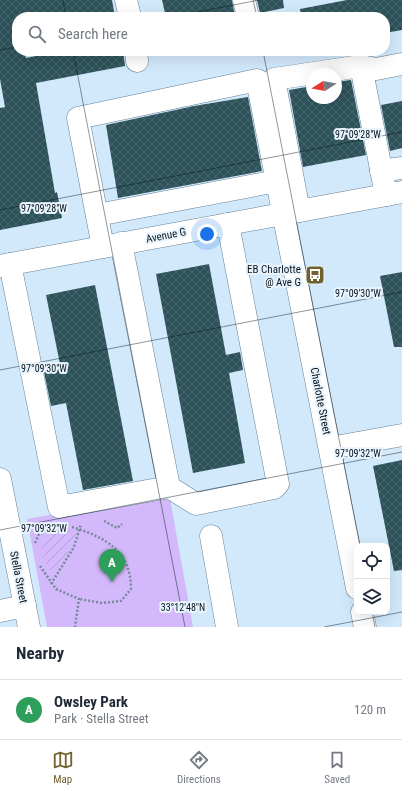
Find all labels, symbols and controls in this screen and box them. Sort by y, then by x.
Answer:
search box [12,12,390,56]
icon: search [26,23,48,45]
text: Search here [58,25,128,43]
north arrow [306,68,342,104]
text: 97°09'28"W [335,129,381,140]
text: 97°09'28"W [21,203,67,214]
your location [197,224,217,244]
street label: Avenue G [145,225,187,246]
place label: EB Charlotte @ Ave G [247,263,301,289]
bus stop icon: EB Charlotte @ Ave G [304,264,326,286]
text: 97°09'30"W [335,288,381,299]
text: 97°09'30"W [21,363,67,374]
street label: Charlotte Street [308,366,333,436]
text: 97°09'32"W [335,448,381,459]
text: 97°09'32"W [21,523,67,534]
map controls [354,543,390,615]
button: locate [354,543,390,579]
pin: A [99,549,125,582]
street label: Stella Street [7,550,30,604]
button: layers [354,579,390,615]
text: 33°12'48"N [161,602,205,613]
text: Nearby [16,643,64,663]
text: Owsley Park [54,693,128,711]
text: A [25,702,33,717]
text: 120 m [354,702,386,717]
text: Park · Stella Street [54,711,149,726]
tab: Map [52,749,74,786]
tab: Directions [177,749,221,786]
tab: Saved [324,749,350,786]

